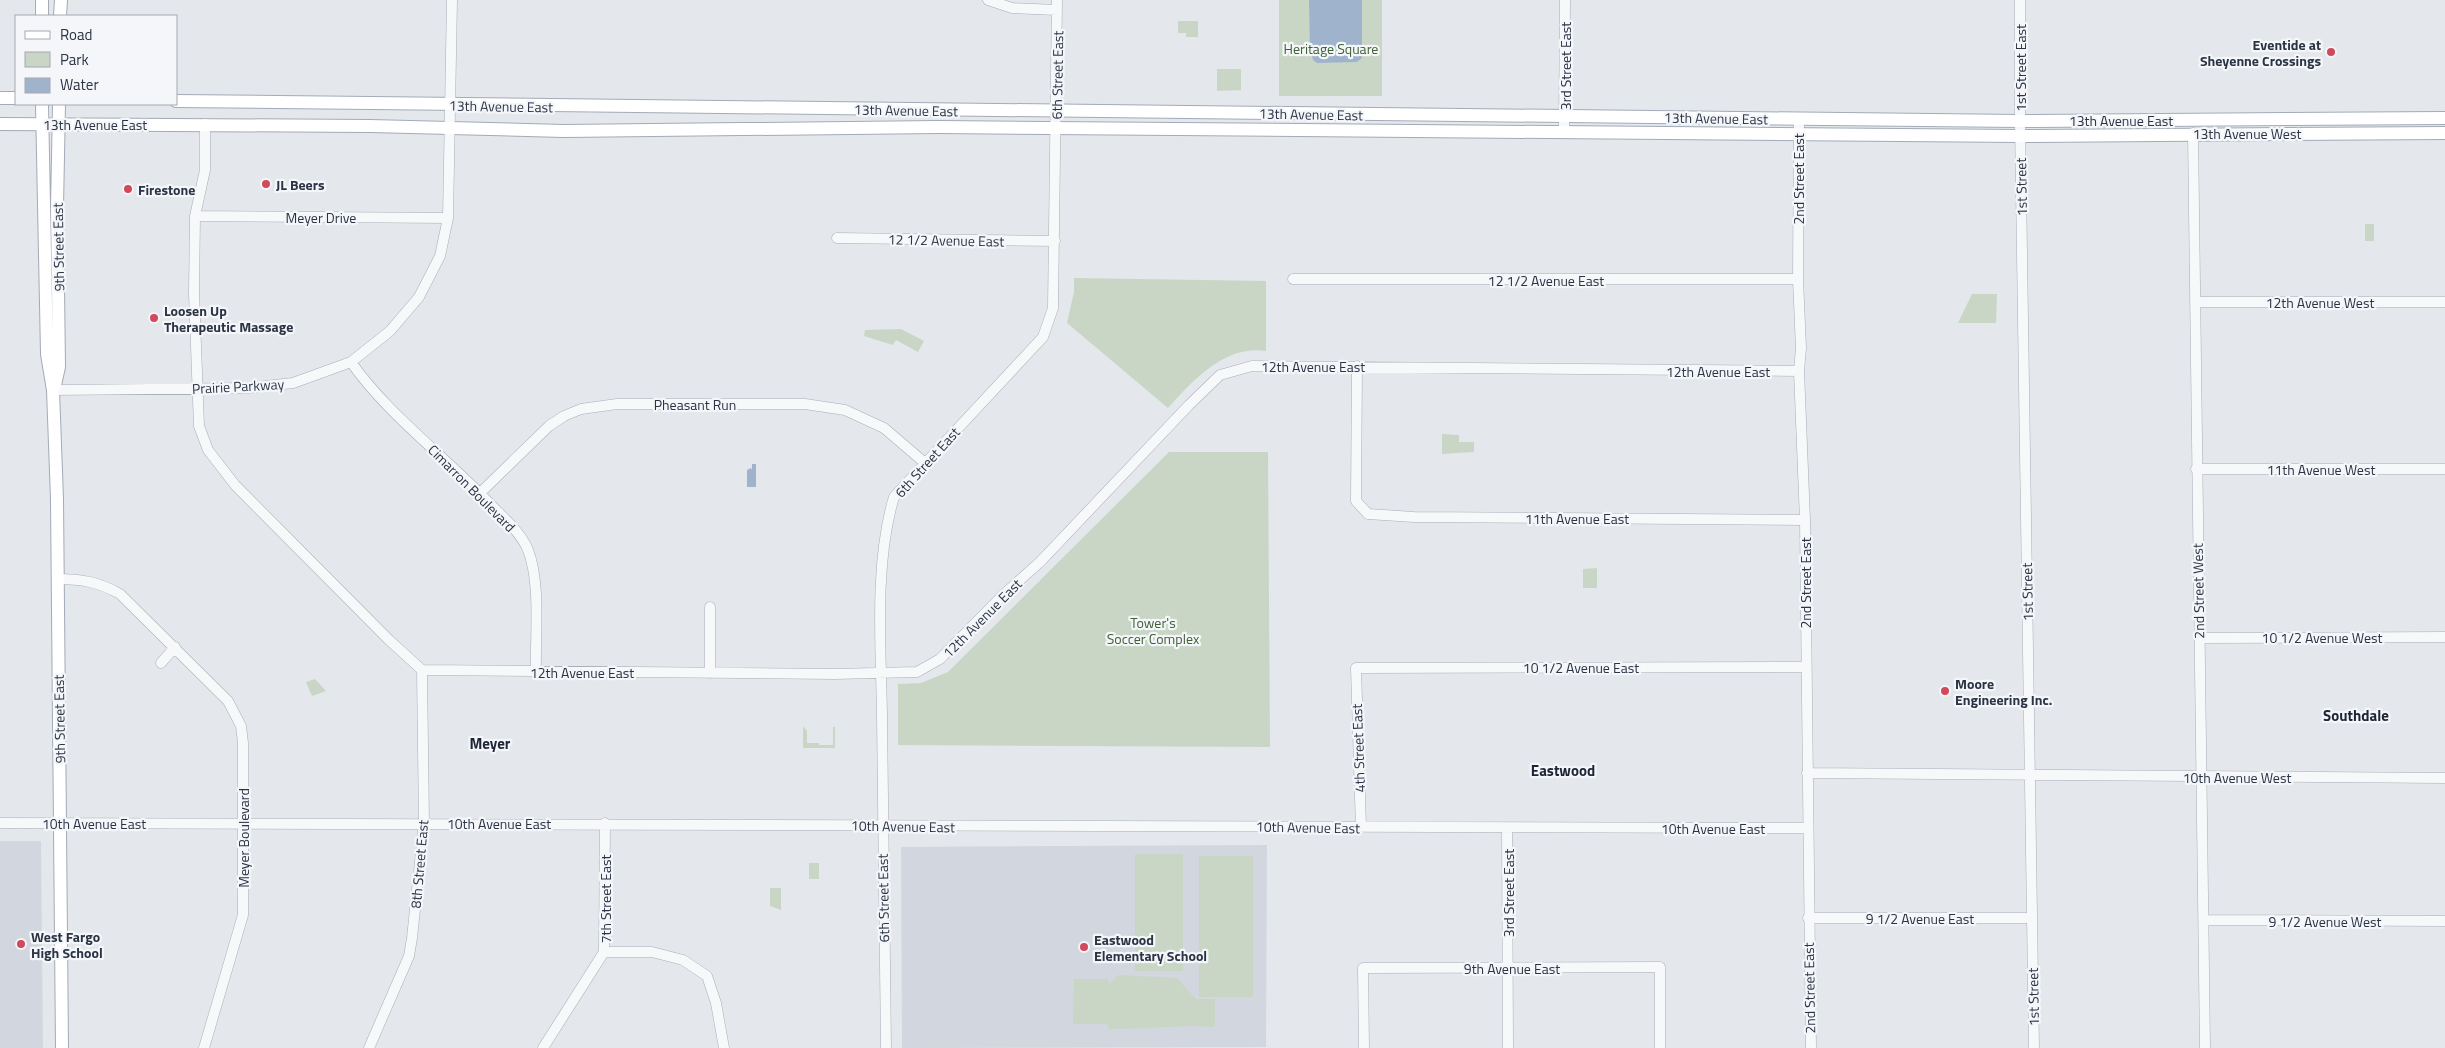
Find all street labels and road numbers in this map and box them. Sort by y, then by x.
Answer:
street label: 3rd Street East [1555,22,1576,110]
street label: 1st Street East [2010,24,2031,112]
street label: 6th Street East [1046,30,1068,120]
street label: 13th Avenue East [449,95,553,117]
street label: 13th Avenue East [854,99,958,121]
street label: 13th Avenue East [1259,103,1363,125]
street label: 13th Avenue East [1664,107,1768,129]
street label: 13th Avenue East [2069,110,2173,131]
street label: 13th Avenue East [43,114,147,135]
street label: 13th Avenue West [2193,123,2301,144]
street label: 2nd Street East [1788,133,1809,225]
street label: 1st Street [2010,158,2032,216]
street label: 9th Street East [47,202,69,292]
street label: Meyer Drive [286,207,356,228]
street label: 12 1/2 Avenue East [888,228,1004,252]
street label: 12 1/2 Avenue East [1488,270,1604,291]
street label: 12th Avenue West [2266,292,2374,313]
street label: 12th Avenue East [1261,356,1365,377]
street label: 12th Avenue East [1666,361,1770,382]
street label: Prairie Parkway [191,373,285,399]
street label: Pheasant Run [654,394,736,415]
street label: 6th Street East [890,422,965,502]
street label: Cimarron Boulevard [423,439,521,537]
street label: 11th Avenue West [2267,459,2375,480]
street label: 11th Avenue East [1525,508,1629,529]
street label: 2nd Street East [1795,537,1816,629]
street label: 2nd Street West [2187,543,2209,639]
street label: 1st Street [2016,563,2038,621]
street label: 12th Avenue East [938,574,1026,662]
street label: 10 1/2 Avenue West [2262,627,2382,648]
street label: 10 1/2 Avenue East [1523,657,1639,678]
street label: 12th Avenue East [530,662,634,683]
street label: 9th Street East [48,674,70,764]
street label: 4th Street East [1346,703,1370,793]
street label: 10th Avenue West [2183,767,2291,788]
street label: Meyer Boulevard [233,788,254,888]
street label: 10th Avenue East [42,813,146,834]
street label: 10th Avenue East [447,813,551,834]
street label: 10th Avenue East [851,815,955,837]
street label: 10th Avenue East [1256,816,1360,838]
street label: 10th Avenue East [1661,818,1765,839]
street label: 8th Street East [405,819,433,909]
street label: 3rd Street East [1498,849,1519,937]
street label: 6th Street East [872,853,894,943]
street label: 7th Street East [595,855,616,943]
street label: 9 1/2 Avenue East [1866,908,1974,929]
street label: 9 1/2 Avenue West [2269,911,2382,932]
street label: 2nd Street East [1798,942,1820,1034]
street label: 9th Avenue East [1464,958,1560,979]
street label: 1st Street [2022,968,2044,1026]

